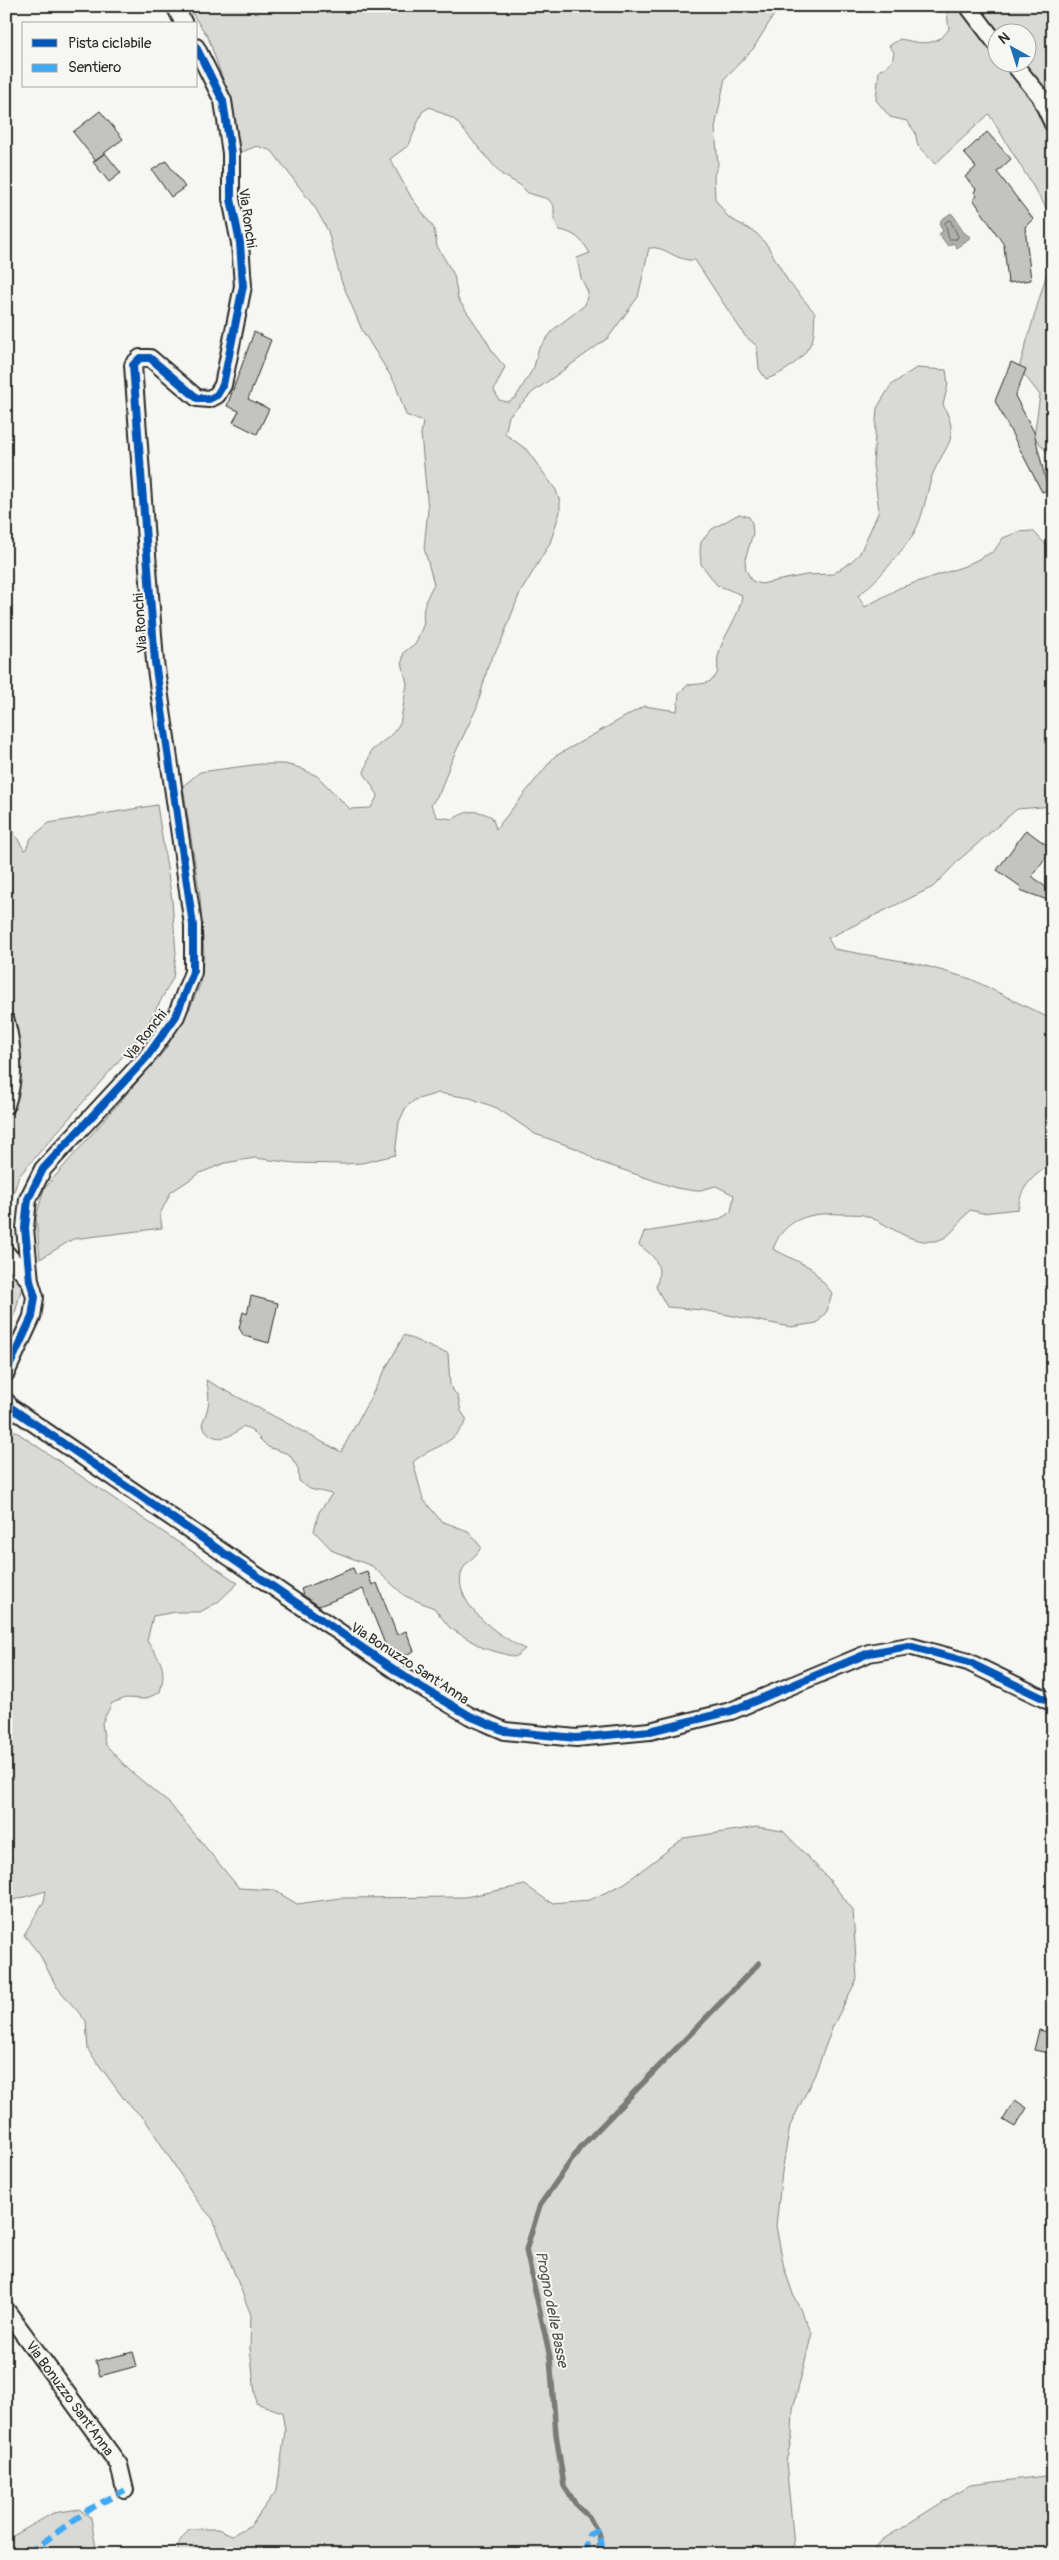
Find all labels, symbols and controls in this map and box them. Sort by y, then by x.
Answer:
legend [22,22,198,88]
north arrow [986,22,1036,72]
text: N [995,29,1013,48]
text: Pista ciclabile [68,34,152,53]
text: Sentiero [68,58,121,77]
street label: Via Ronchi [235,187,260,250]
street label: Via Ronchi [130,592,151,654]
street label: Via Ronchi [120,1006,171,1064]
street label: Via Bonuzzo Sant'Anna [347,1619,472,1708]
water label: Progno delle Basse [531,2250,572,2370]
street label: Via Bonuzzo Sant'Anna [22,2338,117,2459]

